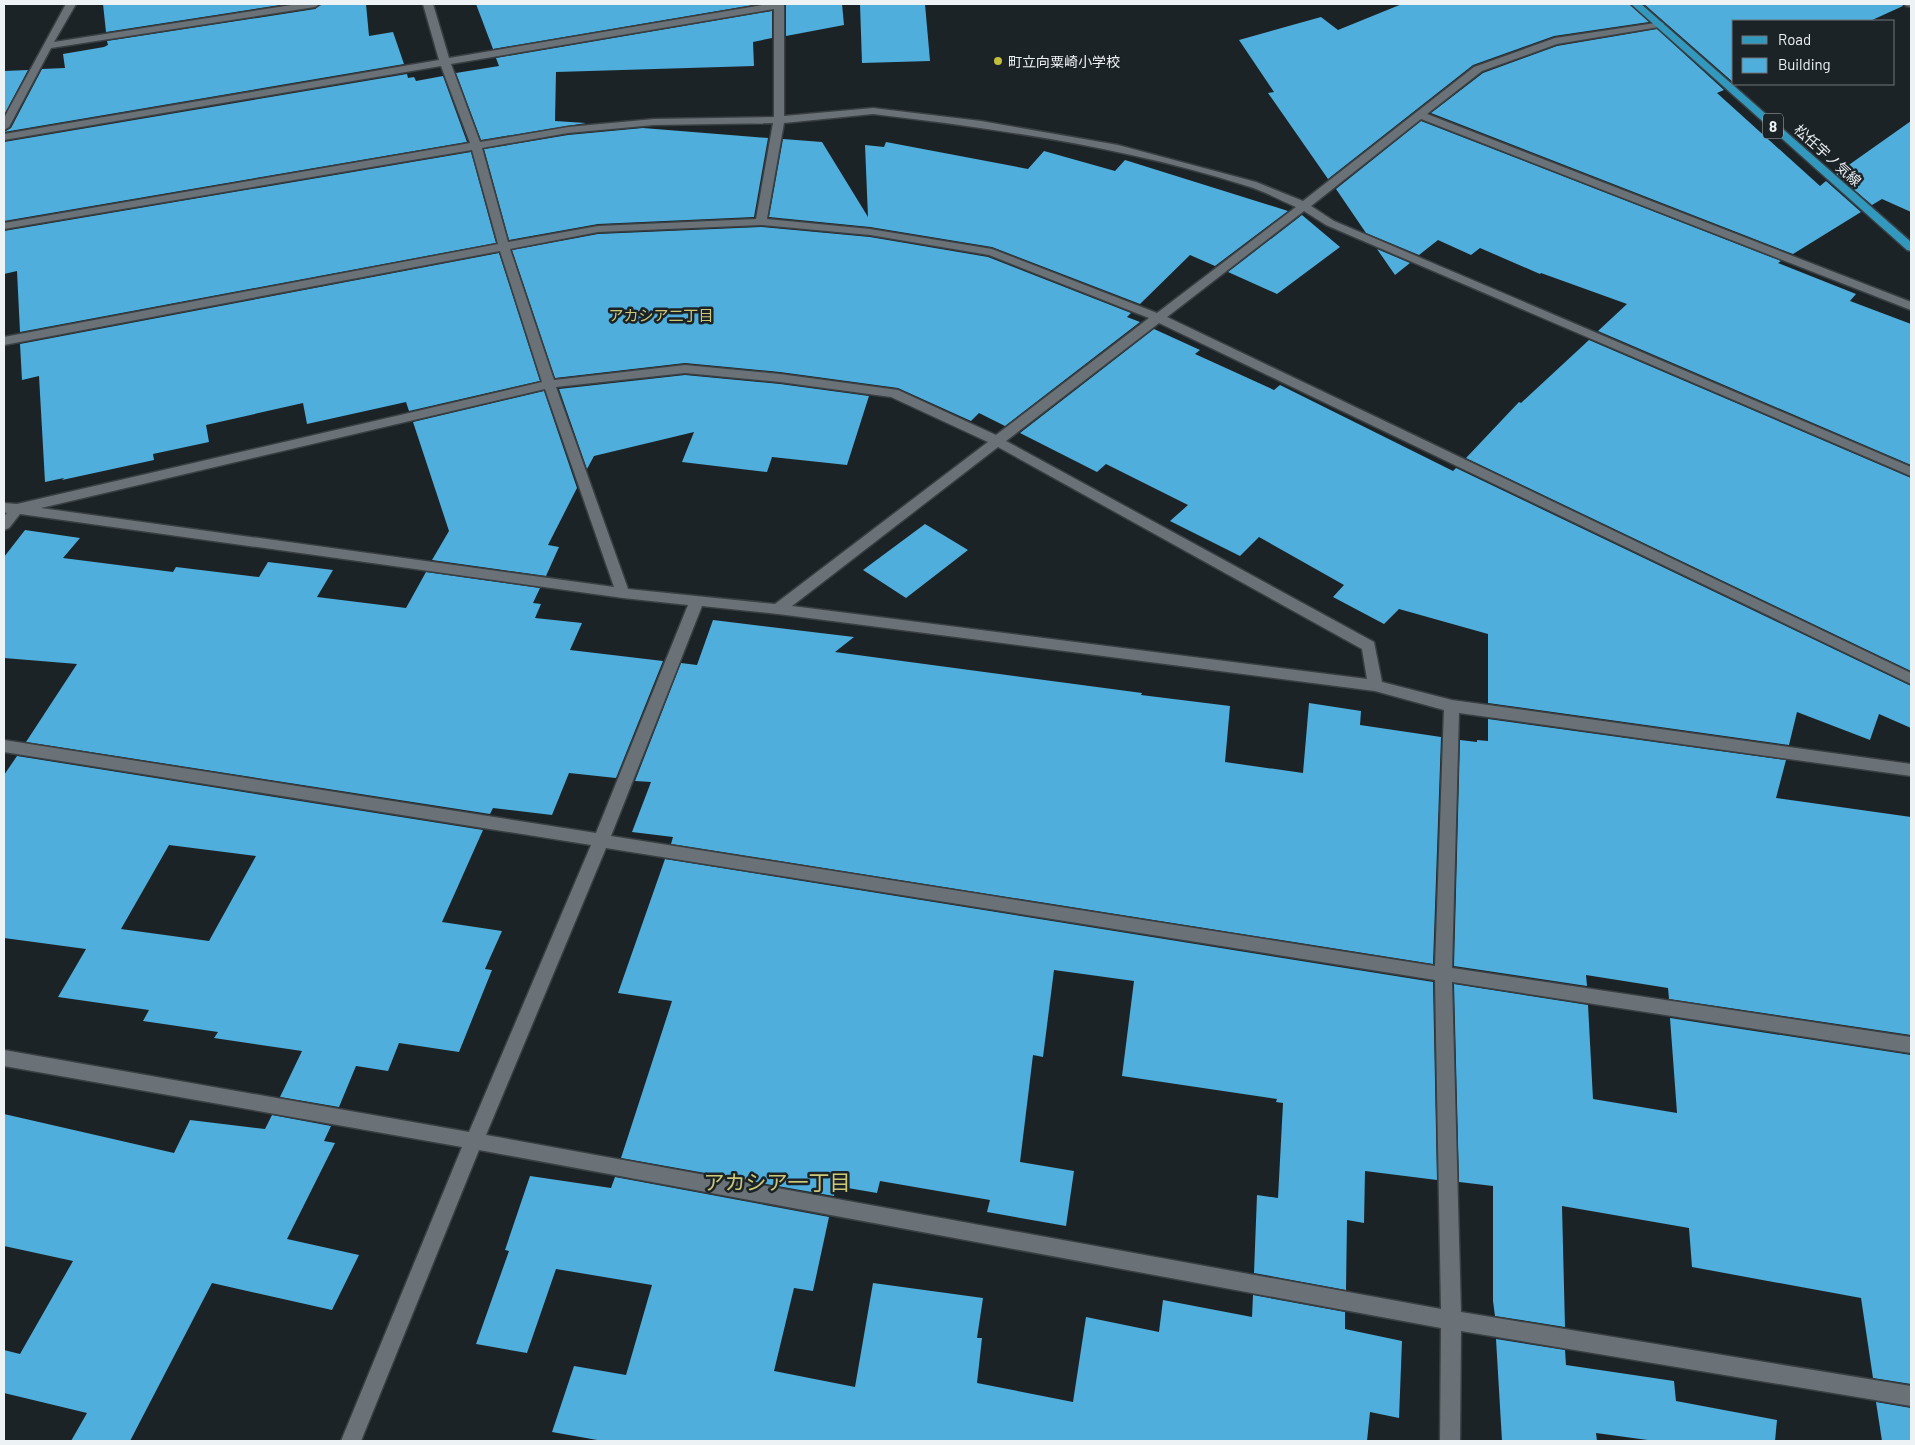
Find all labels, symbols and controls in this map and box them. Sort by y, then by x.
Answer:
legend [1732,20,1895,85]
text: Road [1778,30,1811,48]
place label: 町立向粟崎小学校 [1008,53,1120,70]
marker: 町立向粟崎小学校 [992,55,1004,67]
text: Building [1778,55,1831,73]
road number: 8 [1763,114,1783,138]
street label: 松任宇ノ気線 [1791,121,1865,189]
district label: アカシア二丁目 [608,306,714,324]
district label: アカシア一丁目 [704,1169,851,1194]

